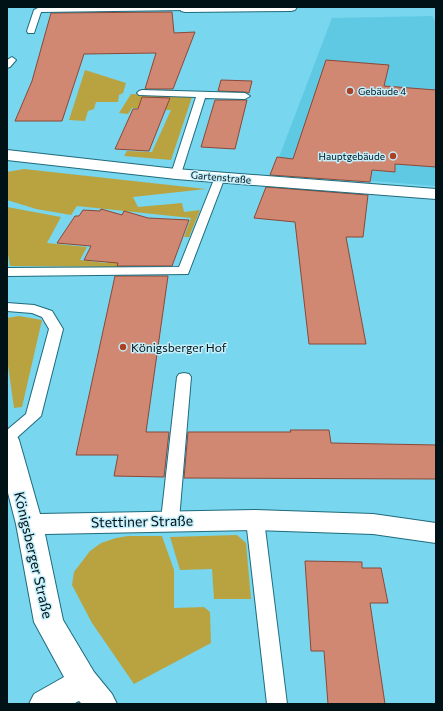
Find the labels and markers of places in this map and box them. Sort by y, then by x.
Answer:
place label: Gebäude 4 [358,85,406,97]
marker: Gebäude 4 [345,86,355,96]
place label: Hauptgebäude [318,150,385,162]
marker: Hauptgebäude [388,151,398,161]
place label: Königsberger Hof [131,340,227,354]
marker: Königsberger Hof [118,342,128,352]

